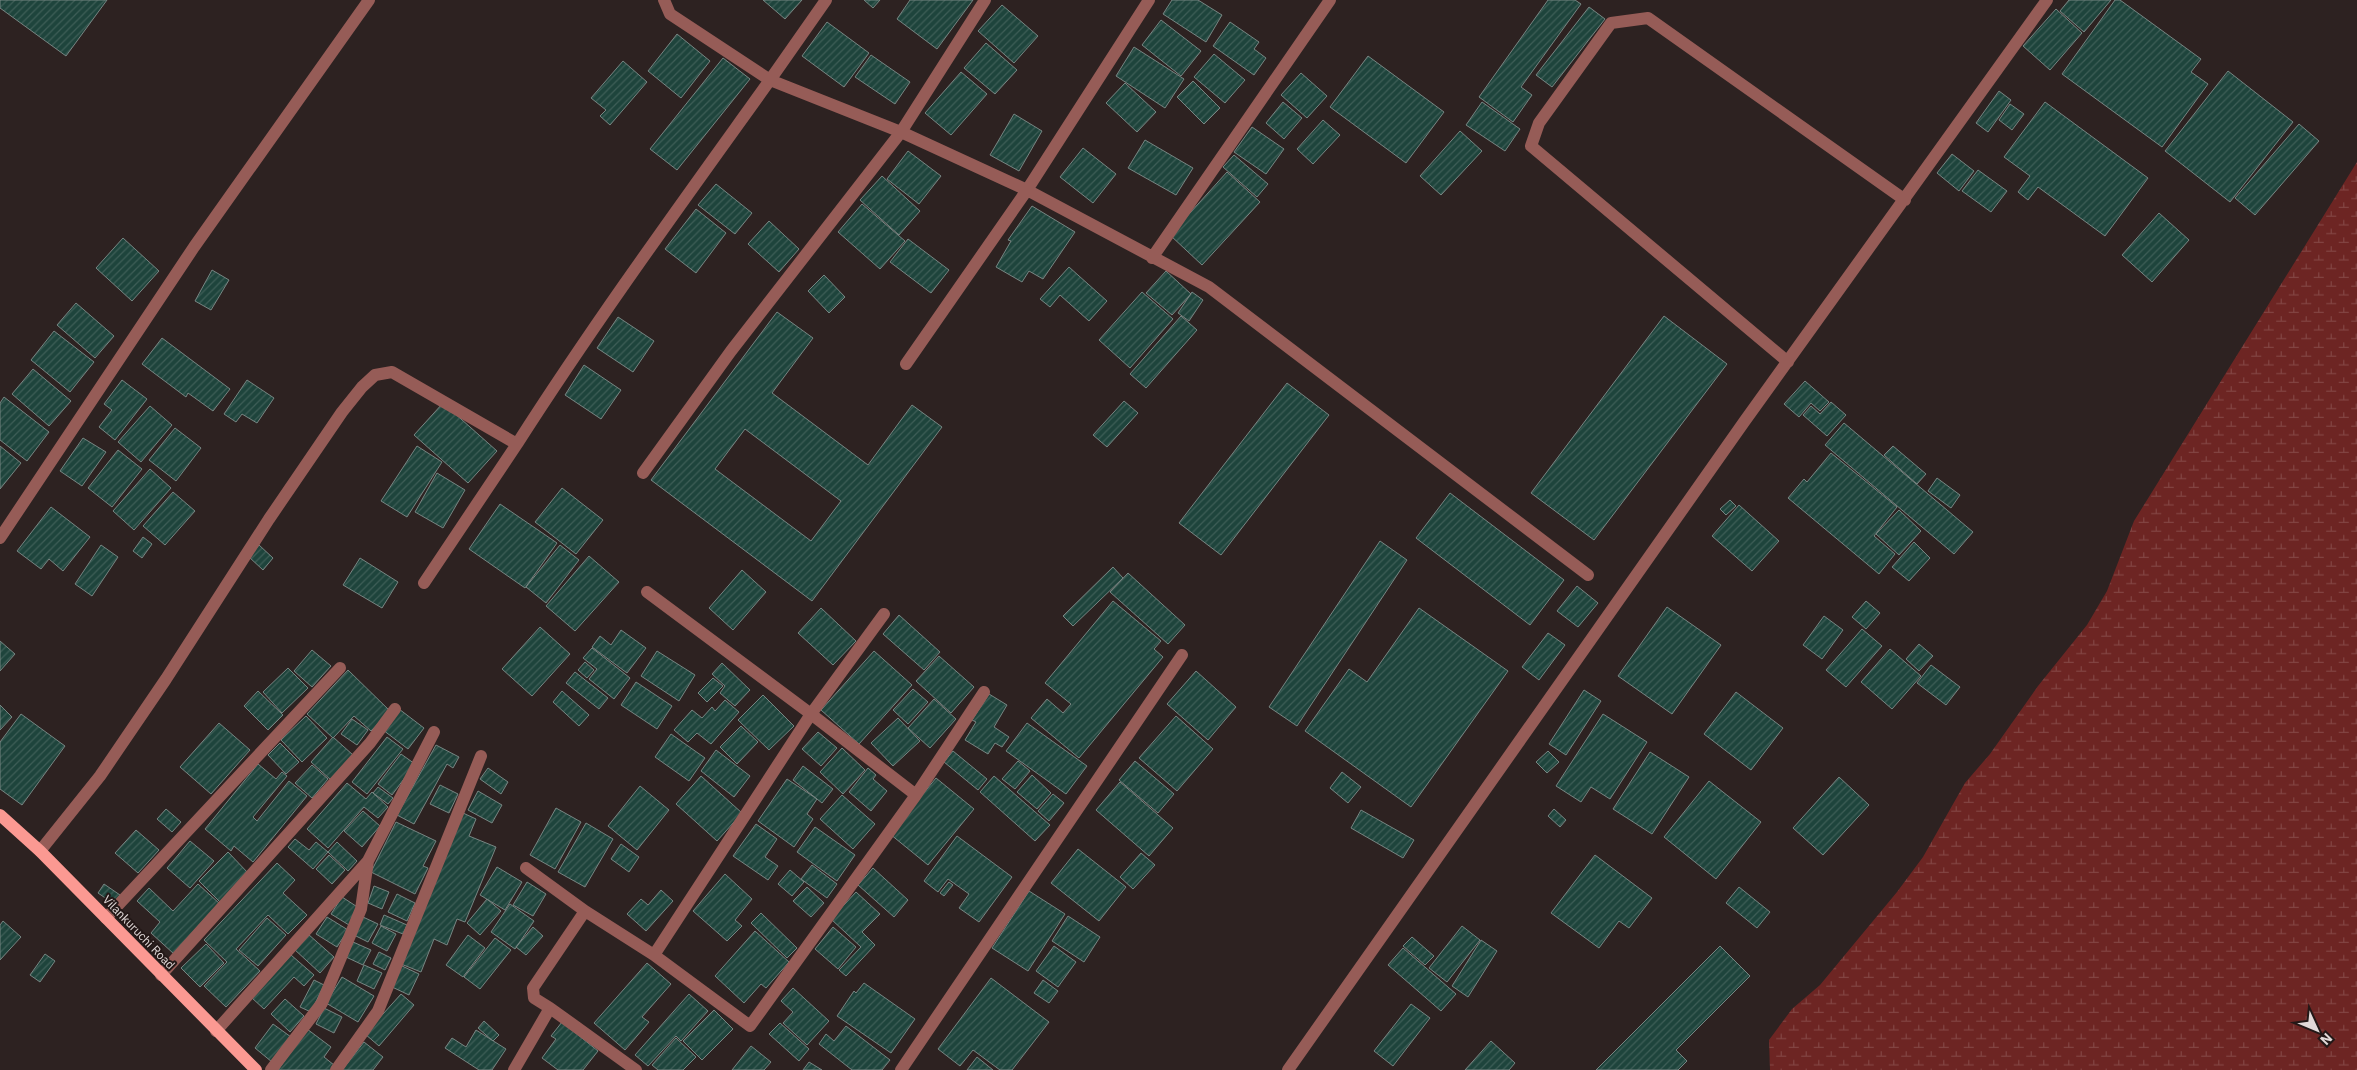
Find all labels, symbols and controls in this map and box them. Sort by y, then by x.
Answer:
street label: Vilankuruchi Road [100,892,178,972]
north arrow [2292,1005,2342,1055]
text: N [2316,1029,2336,1049]

